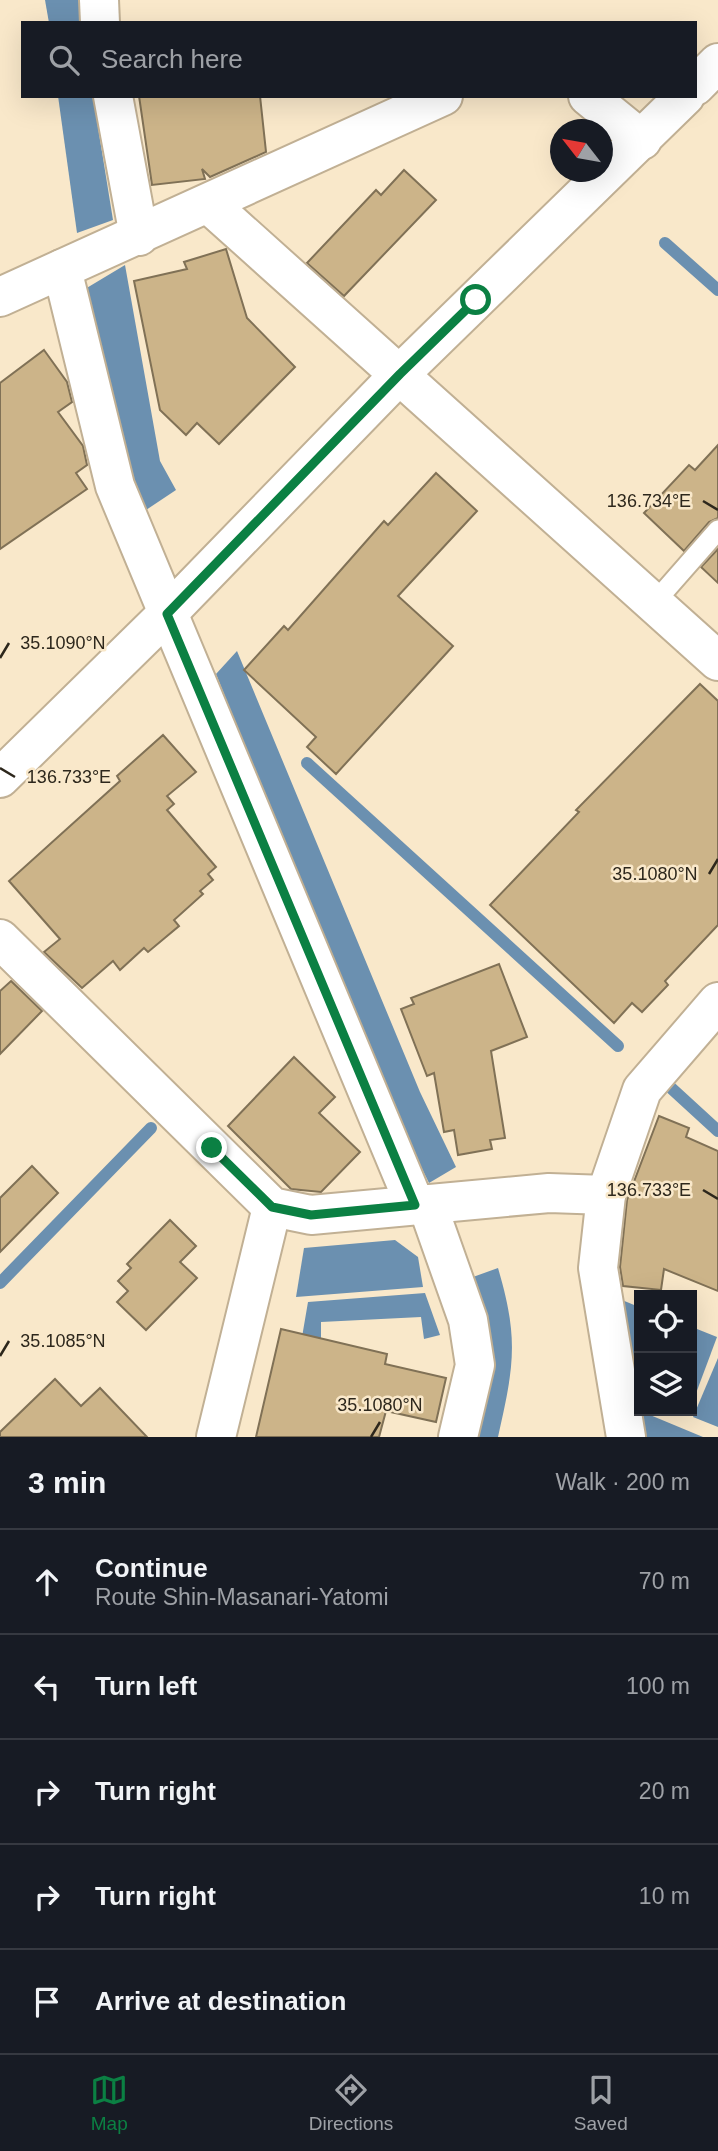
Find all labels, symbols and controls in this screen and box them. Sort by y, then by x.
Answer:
search box [21,21,697,98]
icon: search [45,41,83,79]
text: Search here [101,44,243,74]
north arrow [550,119,613,182]
route start [460,284,491,315]
text: 136.734°E [607,491,691,511]
text: 35.1090°N [20,633,106,653]
text: 136.733°E [27,767,111,787]
text: 35.1080°N [612,864,698,884]
route end [196,1132,227,1163]
text: 136.733°E [607,1180,691,1200]
map controls [634,1290,697,1416]
button: locate [634,1290,697,1353]
text: 35.1085°N [20,1331,106,1351]
button: layers [634,1353,697,1416]
text: 35.1080°N [337,1395,423,1415]
text: 3 min [28,1466,106,1499]
text: Walk · 200 m [555,1469,690,1495]
text: Continue [95,1553,208,1583]
icon: ahead [28,1563,66,1601]
text: 70 m [639,1568,690,1594]
text: Route Shin-Masanari-Yatomi [95,1584,389,1610]
icon: left [28,1668,66,1706]
text: Turn left [95,1671,197,1701]
text: 100 m [626,1673,690,1699]
icon: right [28,1773,66,1811]
text: Turn right [95,1776,216,1806]
text: 20 m [639,1778,690,1804]
icon: right [28,1878,66,1916]
text: Turn right [95,1881,216,1911]
text: 10 m [639,1883,690,1909]
icon: arrive [28,1983,66,2021]
text: Arrive at destination [95,1986,346,2016]
tab: Map [90,2071,128,2135]
tab: Directions [309,2071,393,2135]
tab: Saved [574,2071,628,2135]

